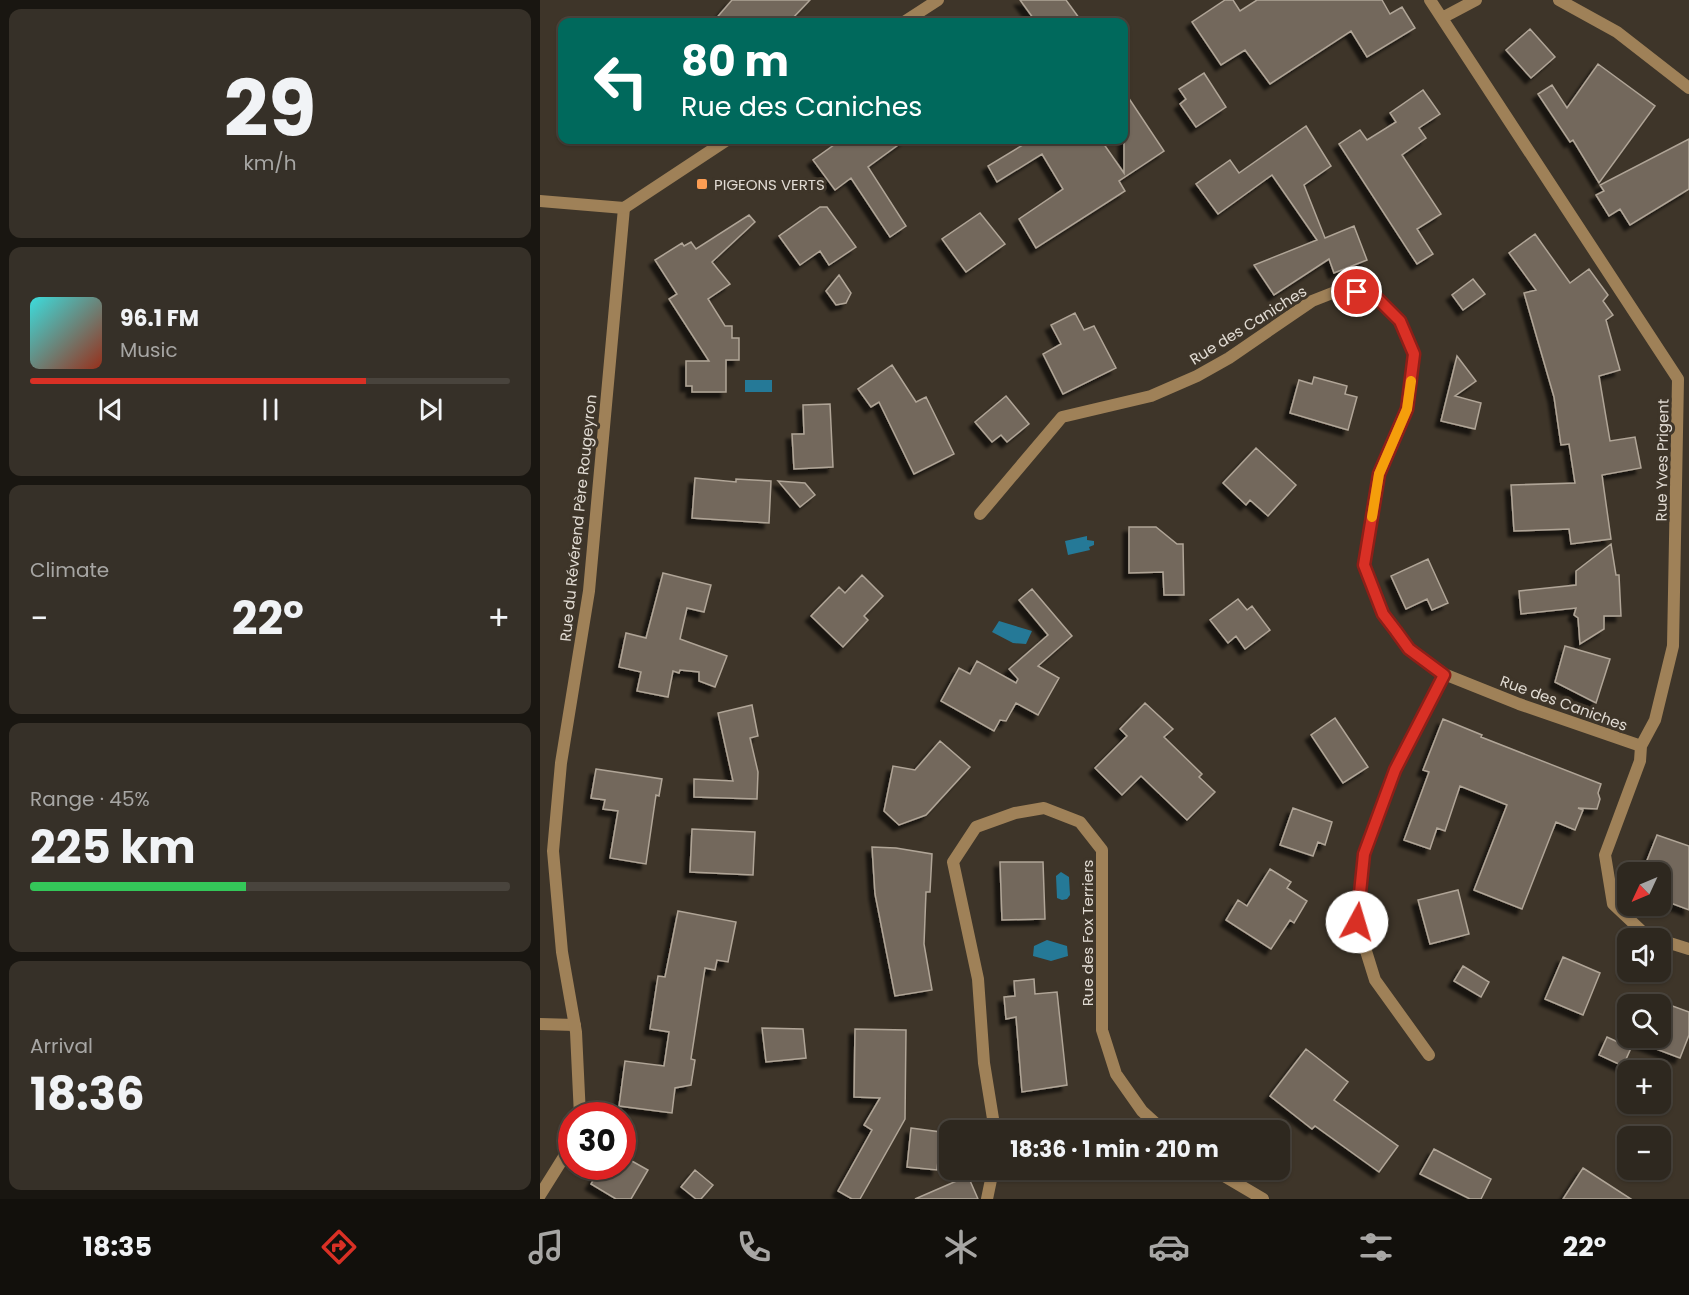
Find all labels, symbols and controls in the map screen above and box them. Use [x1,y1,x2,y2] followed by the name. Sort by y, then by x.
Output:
[681,32,789,91] text: 80 m
[582,42,660,120] icon: left
[224,54,316,163] text: 29
[681,88,922,125] text: Rue des Caniches
[243,149,297,177] text: km/h
[714,174,825,195] place label: PIGEONS VERTS
[695,177,709,191] marker: PIGEONS VERTS
[1331,266,1382,317] pin
[1340,275,1373,308] icon: arrive
[1186,280,1311,369] street label: Rue des Caniches
[120,303,199,334] text: 96.1 FM
[120,336,178,364] text: Music
[94,393,127,426] icon: previous
[254,393,287,426] icon: pause
[414,393,447,426] icon: next
[555,393,601,643] street label: Rue du Révérend Père Rougeyron
[1650,398,1674,522] street label: Rue Yves Prigent
[30,556,109,584] text: Climate
[232,587,304,650] text: 22°
[30,595,48,642] text: −
[487,595,510,642] text: +
[1497,670,1631,736] street label: Rue des Caniches
[30,785,150,813] text: Range · 45%
[30,816,196,879] text: 225 km
[1077,859,1098,1006] street label: Rue des Fox Terriers
[1617,862,1671,916] north arrow
[1617,862,1671,1180] map controls
[1325,890,1389,954] position arrow
[1617,928,1671,982] button: sound
[1617,994,1671,1048] button: search
[30,1032,93,1060] text: Arrival
[1617,1060,1671,1114] button: +
[30,1063,145,1126] text: 18:36
[558,1102,636,1180] speed limit sign: 30
[1617,1126,1671,1180] button: −
[1010,1134,1219,1165] text: 18:36 · 1 min · 210 m
[318,1226,360,1268] icon: directions
[525,1226,567,1268] icon: music
[733,1226,775,1268] icon: phone
[940,1226,982,1268] icon: climate
[1148,1226,1190,1268] icon: car
[1355,1226,1397,1268] icon: filters
[83,1228,152,1265] text: 18:35
[1563,1228,1606,1265] text: 22°

